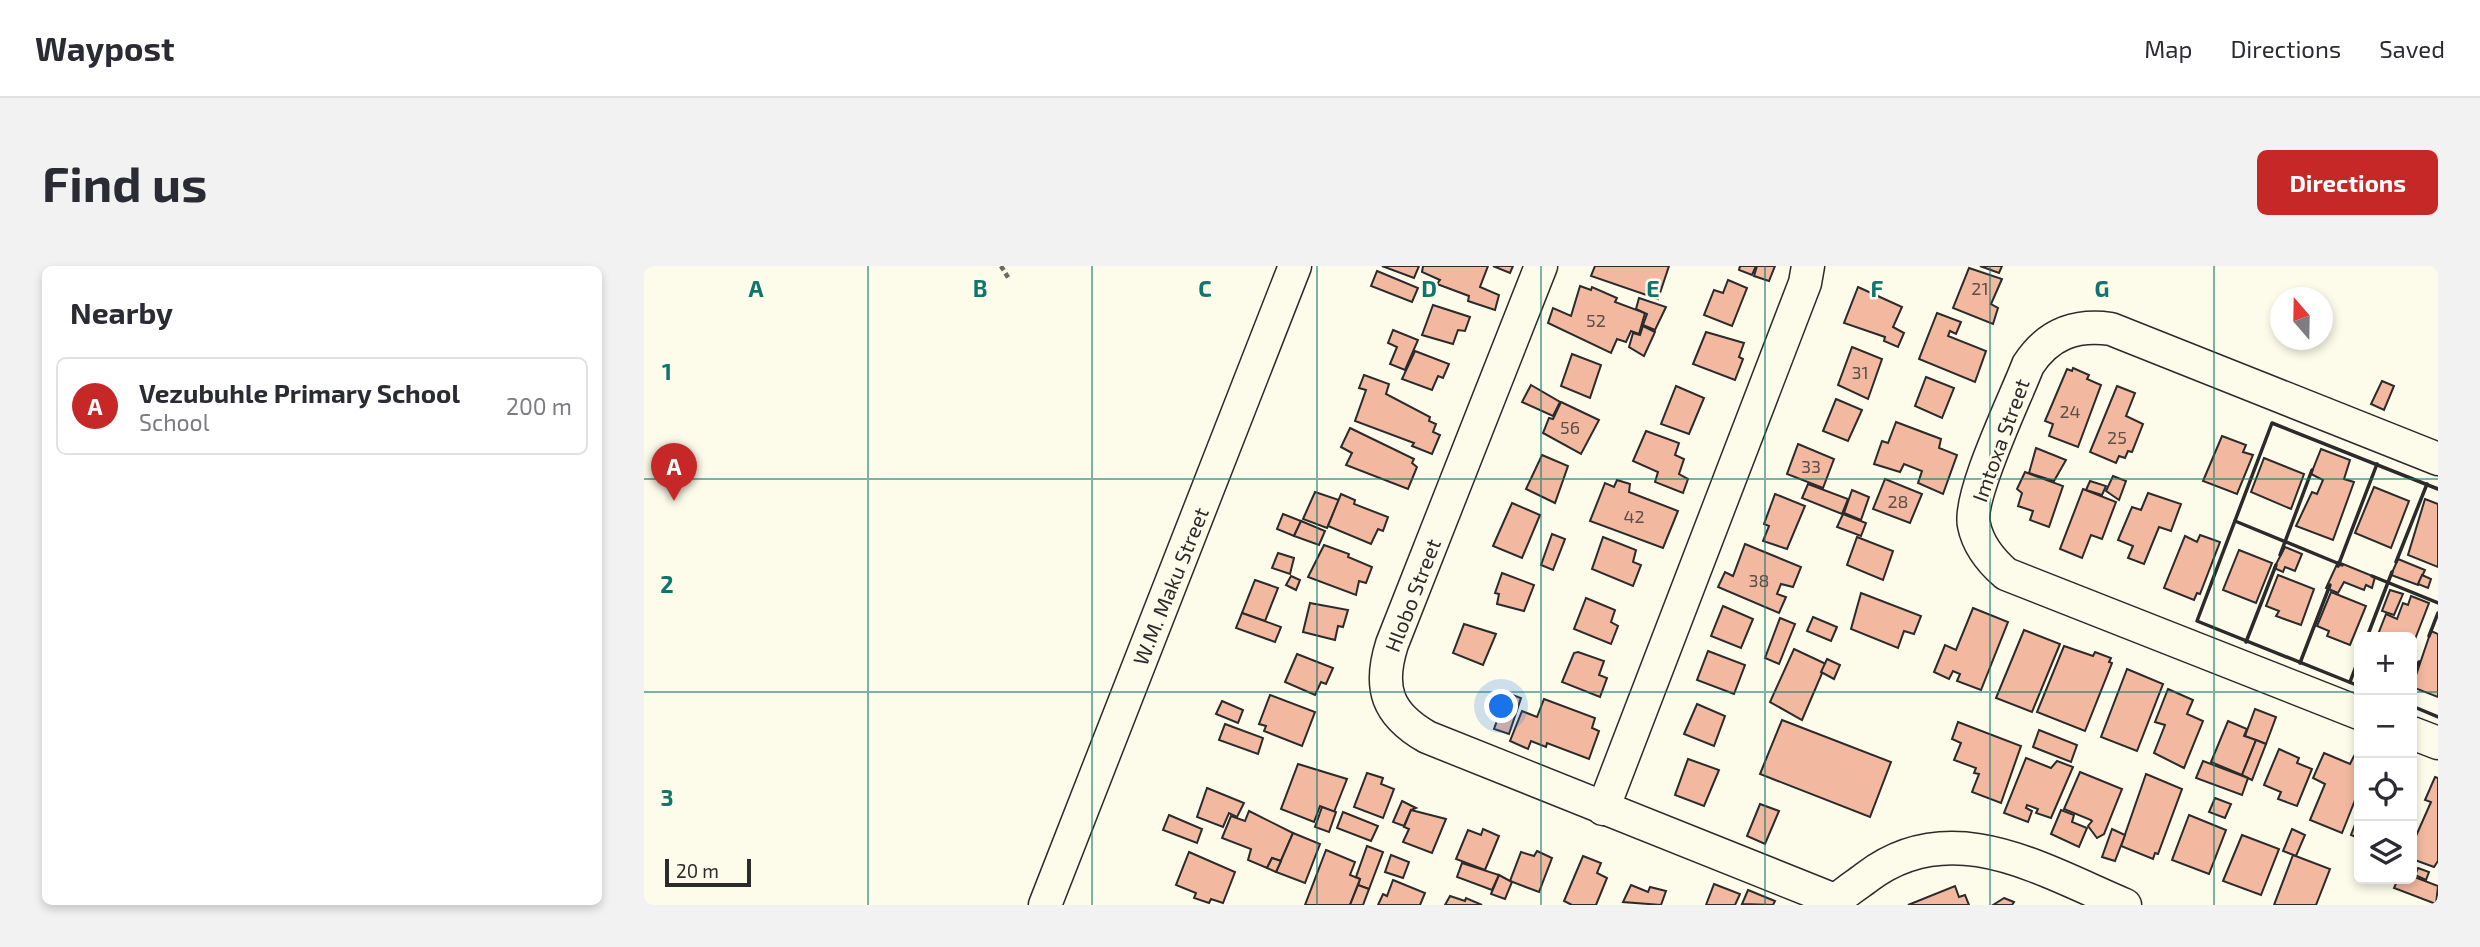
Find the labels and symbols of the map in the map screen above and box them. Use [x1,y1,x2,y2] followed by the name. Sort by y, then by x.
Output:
[748,274,764,302] text: A
[973,274,987,302] text: B
[1198,274,1212,302] text: C
[1421,274,1437,302] text: D
[1646,274,1660,302] text: E
[1871,274,1884,302] text: F
[2095,274,2109,302] text: G
[1971,277,1989,299] house number: 21
[2270,287,2333,350] north arrow
[1586,309,1606,331] house number: 52
[662,357,672,385] text: 1
[1851,361,1869,383] house number: 31
[1966,375,2034,505] street label: Imtoxa Street
[2059,400,2081,422] house number: 24
[1560,416,1580,438] house number: 56
[2107,426,2127,448] house number: 25
[651,443,697,501] pin: A
[1801,455,1821,477] house number: 33
[1887,490,1909,512] house number: 28
[1127,504,1213,668] street label: W.M. Maku Street
[1623,505,1645,527] house number: 42
[1379,535,1445,655] street label: Hlobo Street
[1749,569,1769,591] house number: 38
[660,570,674,598] text: 2
[1484,689,1518,723] your location
[660,783,674,811] text: 3
[665,856,751,888] scale bar

